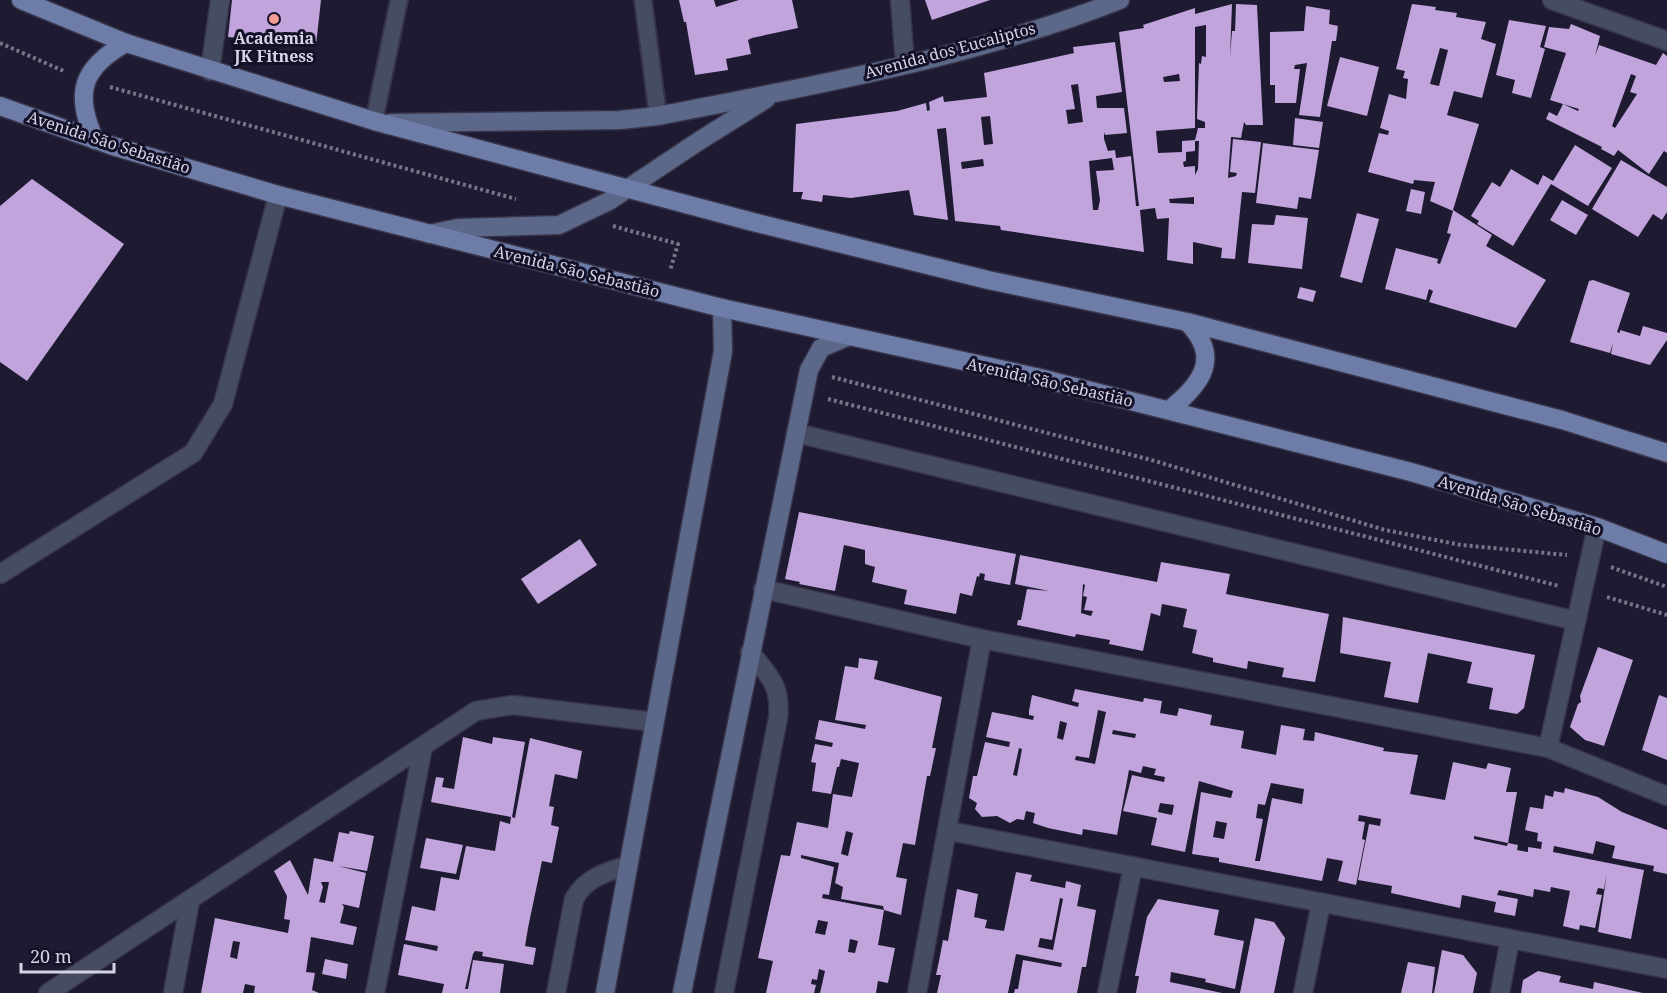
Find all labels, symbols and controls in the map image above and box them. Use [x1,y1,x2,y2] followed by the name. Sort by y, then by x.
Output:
[267,12,281,26] marker: Academia JK Fitness
[862,17,1038,83] street label: Avenida dos Eucaliptos
[233,27,315,67] place label: Academia JK Fitness
[25,105,193,179] street label: Avenida São Sebastião
[492,240,662,302] street label: Avenida São Sebastião
[965,352,1135,412] street label: Avenida São Sebastião
[1436,470,1604,540] street label: Avenida São Sebastião
[21,936,114,974] scale bar
[30,944,72,968] text: 20 m

